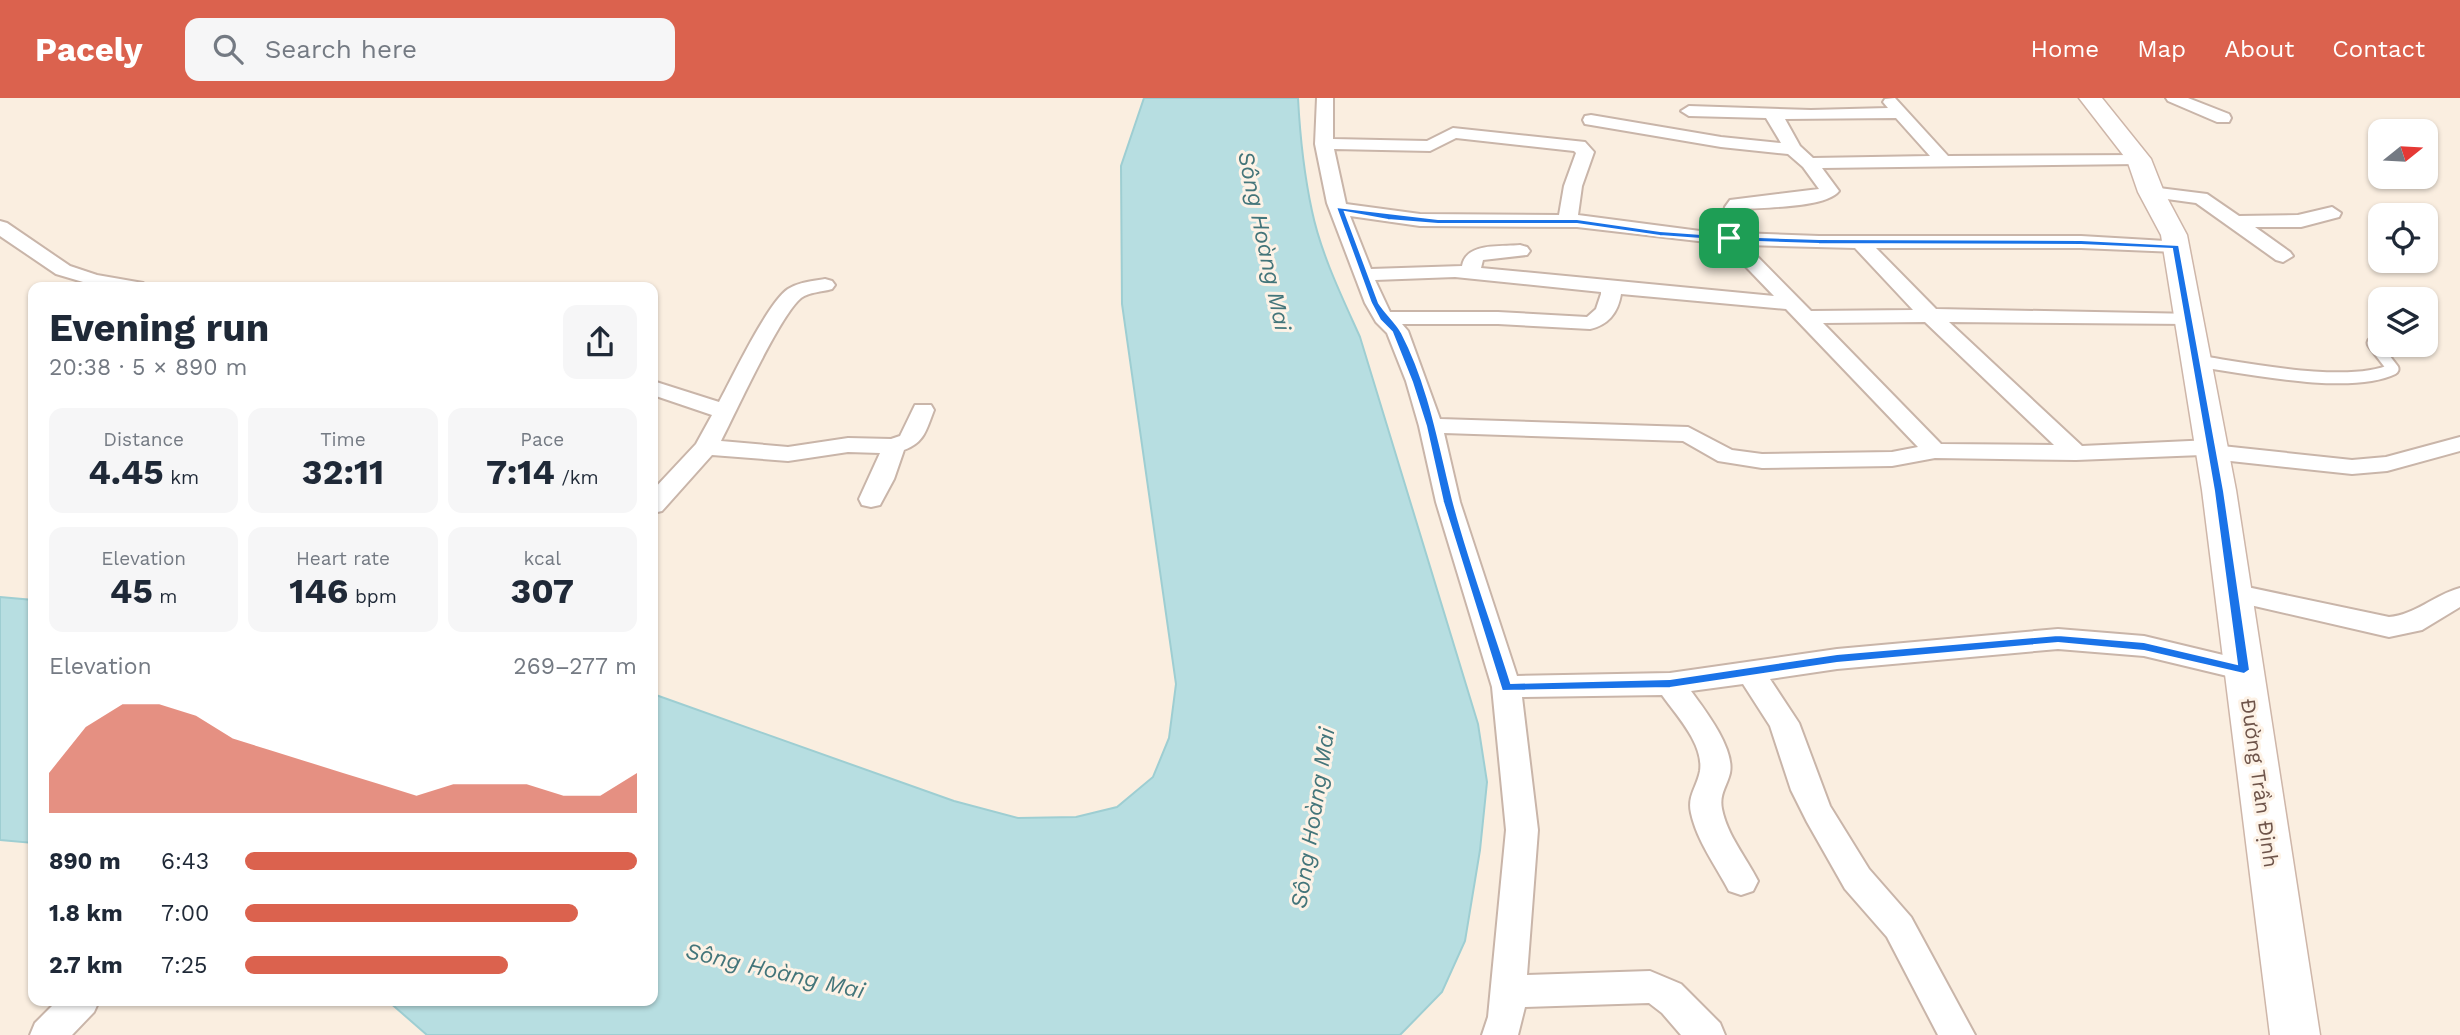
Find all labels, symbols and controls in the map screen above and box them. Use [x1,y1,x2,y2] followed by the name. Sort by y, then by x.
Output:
[185,18,675,81] search box
[35,30,143,69] text: Pacely
[209,30,247,68] icon: search
[265,34,417,64] text: Search here
[2031,35,2099,63] text: Home
[2137,35,2186,63] text: Map
[2224,35,2294,63] text: About
[2332,35,2425,63] text: Contact
[2368,119,2438,189] north arrow
[2368,119,2438,357] map controls
[1232,149,1296,334] water label: Sông Hoàng Mai
[2368,203,2438,273] button: locate
[1699,208,1759,268] pin
[1710,219,1748,257] icon: arrive
[2368,287,2438,357] button: layers
[563,305,637,379] button: share
[49,306,269,350] text: Evening run
[49,354,247,381] text: 20:38 · 5 × 890 m
[103,428,184,451] text: Distance
[320,428,366,451] text: Time
[520,428,564,451] text: Pace
[88,451,164,493] text: 4.45
[302,451,384,493] text: 32:11
[486,451,555,493] text: 7:14
[164,466,199,489] text: km
[555,466,599,489] text: /km
[101,547,186,570] text: Elevation
[296,547,390,570] text: Heart rate
[524,547,561,570] text: kcal
[110,570,153,612] text: 45
[289,570,348,612] text: 146
[510,570,574,612] text: 307
[153,585,177,608] text: m
[348,585,397,608] text: bpm
[49,653,152,680] text: Elevation
[513,653,637,680] text: 269–277 m
[2236,697,2284,869] street label: Đường Trần Định
[1285,724,1341,910] water label: Sông Hoàng Mai
[49,848,121,875] text: 890 m
[161,848,209,875] text: 6:43
[49,900,123,927] text: 1.8 km
[161,900,209,927] text: 7:00
[683,937,868,1005] water label: Sông Hoàng Mai
[49,952,123,979] text: 2.7 km
[161,952,208,979] text: 7:25

